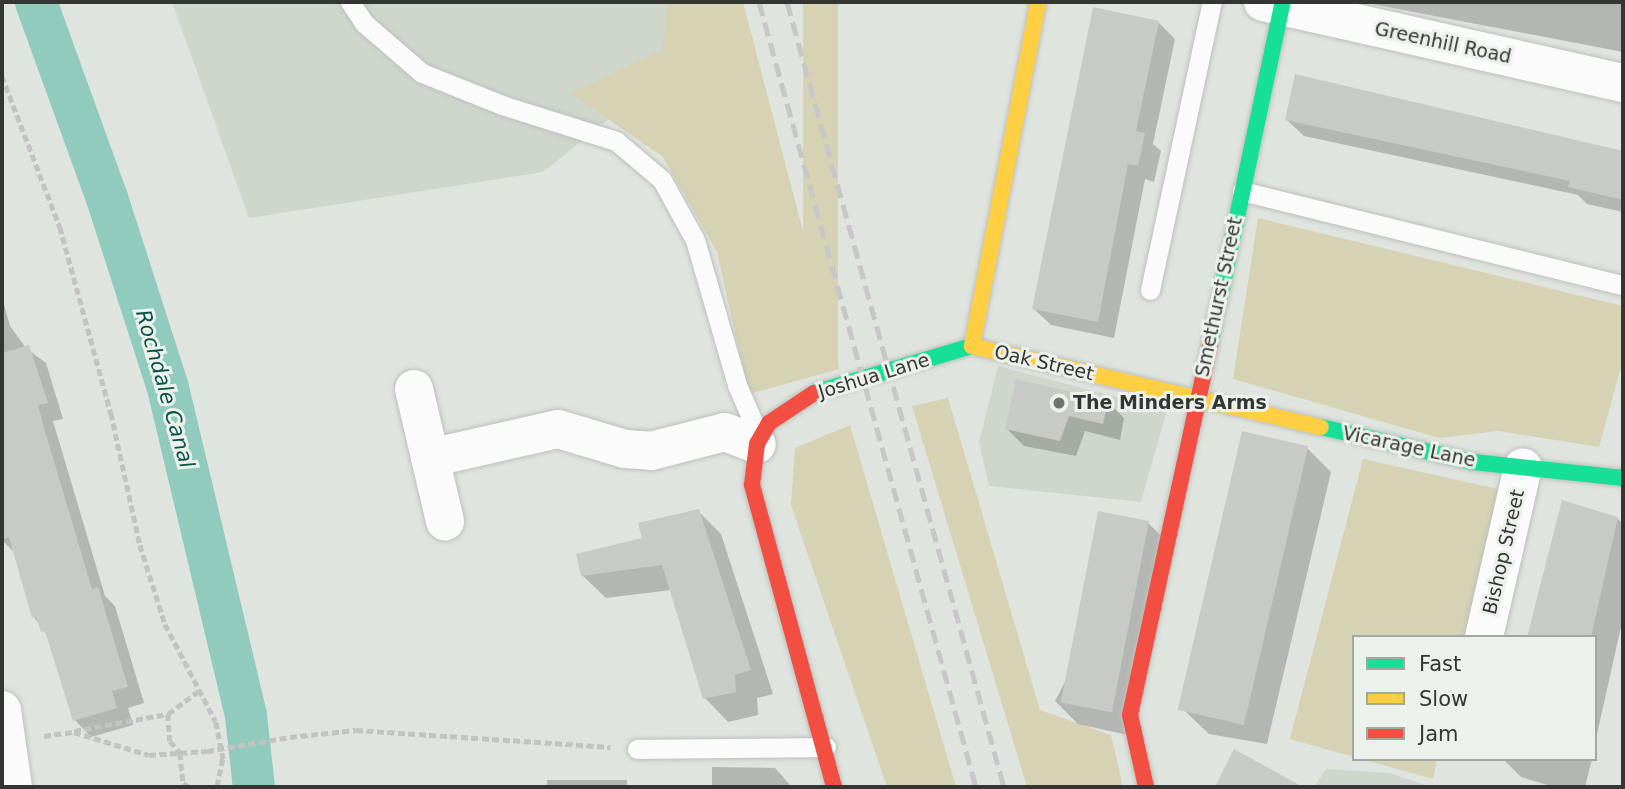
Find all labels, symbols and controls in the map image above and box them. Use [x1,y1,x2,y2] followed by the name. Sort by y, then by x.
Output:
[1373,17,1513,69] street label: Greenhill Road
[1191,215,1247,379] street label: Smethurst Street
[130,307,200,471] water label: Rochdale Canal
[992,340,1096,386] street label: Oak Street
[816,348,932,404] street label: Joshua Lane
[1073,392,1267,414] place label: The Minders Arms
[1051,395,1067,411] marker: The Minders Arms
[1341,422,1477,472] street label: Vicarage Lane
[1479,487,1529,617] street label: Bishop Street
[1352,635,1597,761] legend
[1419,652,1461,676] text: Fast
[1419,687,1468,711] text: Slow
[1419,722,1459,746] text: Jam

